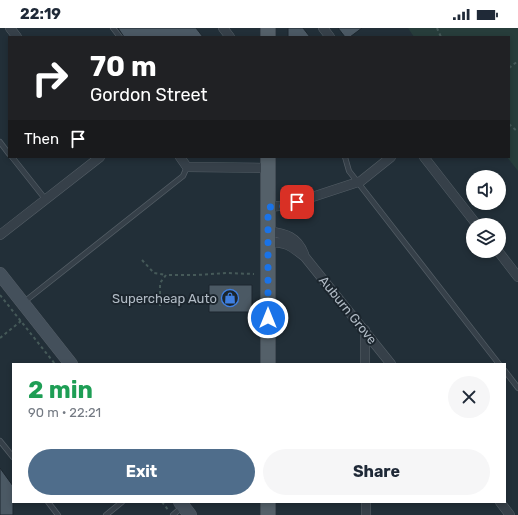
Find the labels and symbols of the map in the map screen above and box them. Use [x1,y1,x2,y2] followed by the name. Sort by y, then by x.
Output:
[280,185,314,219] pin
[316,273,380,347] street label: Auburn Grove
[220,288,240,308] shop icon: Supercheap Auto
[112,291,217,306] place label: Supercheap Auto
[247,297,289,339] position arrow

